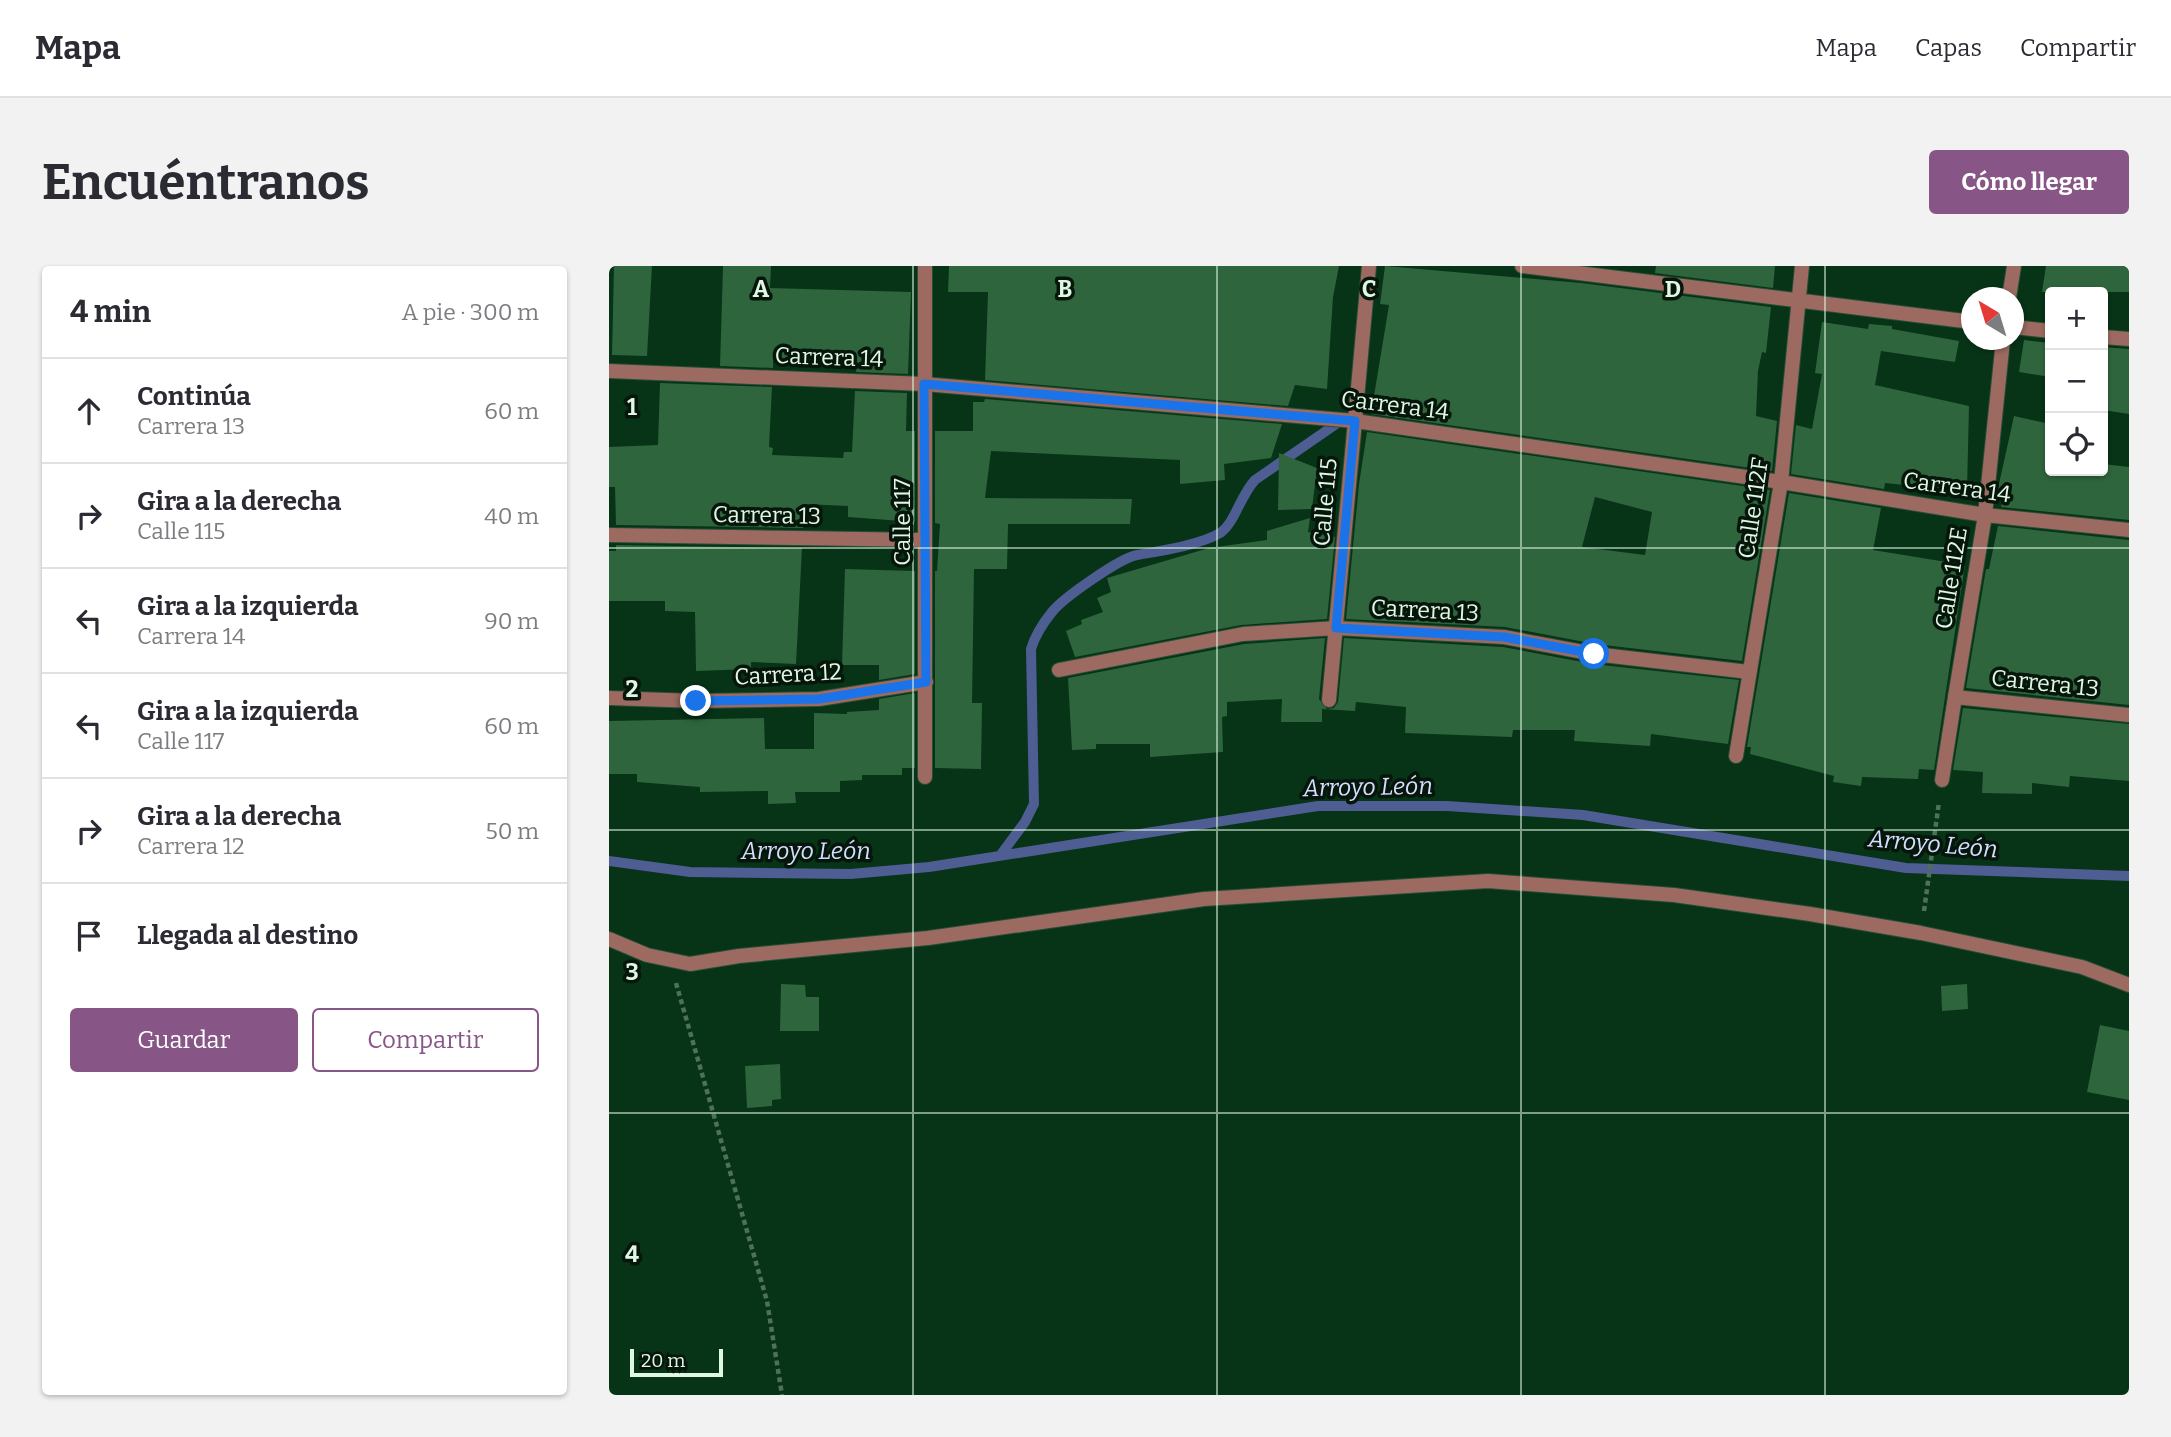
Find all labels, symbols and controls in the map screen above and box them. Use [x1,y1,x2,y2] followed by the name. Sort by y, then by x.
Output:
[35,28,120,68] text: Mapa
[1815,34,1877,62] text: Mapa
[1915,34,1982,62] text: Capas
[2020,34,2136,62] text: Compartir
[1929,150,2129,214] button: Cómo llegar
[42,153,369,212] text: Encuéntranos
[753,275,770,303] text: A
[1058,275,1072,303] text: B
[1362,275,1376,303] text: C
[1665,275,1681,303] text: D
[1961,287,2024,350] north arrow
[2045,287,2108,476] map controls
[2045,287,2108,350] button: +
[70,294,151,330] text: 4 min
[402,298,539,326] text: A pie · 300 m
[774,341,884,373] street label: Carrera 14
[2045,350,2108,413] button: −
[137,381,251,412] text: Continúa
[1339,384,1451,426] street label: Carrera 14
[70,392,108,430] icon: ahead
[627,393,637,421] text: 1
[484,397,539,425] text: 60 m
[137,412,245,440] text: Carrera 13
[2045,413,2108,476] button: locate
[1732,456,1774,560] street label: Calle 112F
[1307,457,1343,547] street label: Calle 115
[1901,466,2013,508] street label: Carrera 14
[888,478,916,566] street label: Calle 117
[137,486,341,517] text: Gira a la derecha
[70,497,108,535] icon: right
[713,500,821,530] street label: Carrera 13
[484,502,539,530] text: 40 m
[137,517,225,545] text: Calle 115
[1929,525,1973,631] street label: Calle 112E
[137,591,359,622] text: Gira a la izquierda
[1370,593,1480,627] street label: Carrera 13
[70,602,108,640] icon: left
[484,607,539,635] text: 90 m
[137,622,245,650] text: Carrera 14
[1578,638,1609,669] route start
[734,657,842,691] street label: Carrera 12
[1990,663,2100,703] street label: Carrera 13
[626,675,639,703] text: 2
[680,685,711,716] route end
[137,696,359,727] text: Gira a la izquierda
[70,707,108,745] icon: left
[484,712,539,740] text: 60 m
[137,727,224,755] text: Calle 117
[1302,772,1433,802] water label: Arroyo León
[137,801,341,832] text: Gira a la derecha
[70,812,108,850] icon: right
[485,817,539,845] text: 50 m
[1866,824,1999,864] water label: Arroyo León
[137,832,244,860] text: Carrera 12
[740,837,871,865] water label: Arroyo León
[70,917,108,955] icon: arrive
[137,920,358,951] text: Llegada al destino
[625,958,639,986] text: 3
[70,1008,298,1072] button: Guardar
[312,1008,539,1072] button: Compartir
[625,1240,639,1268] text: 4
[630,1346,723,1378] scale bar
[641,1349,685,1372] text: 20 m

